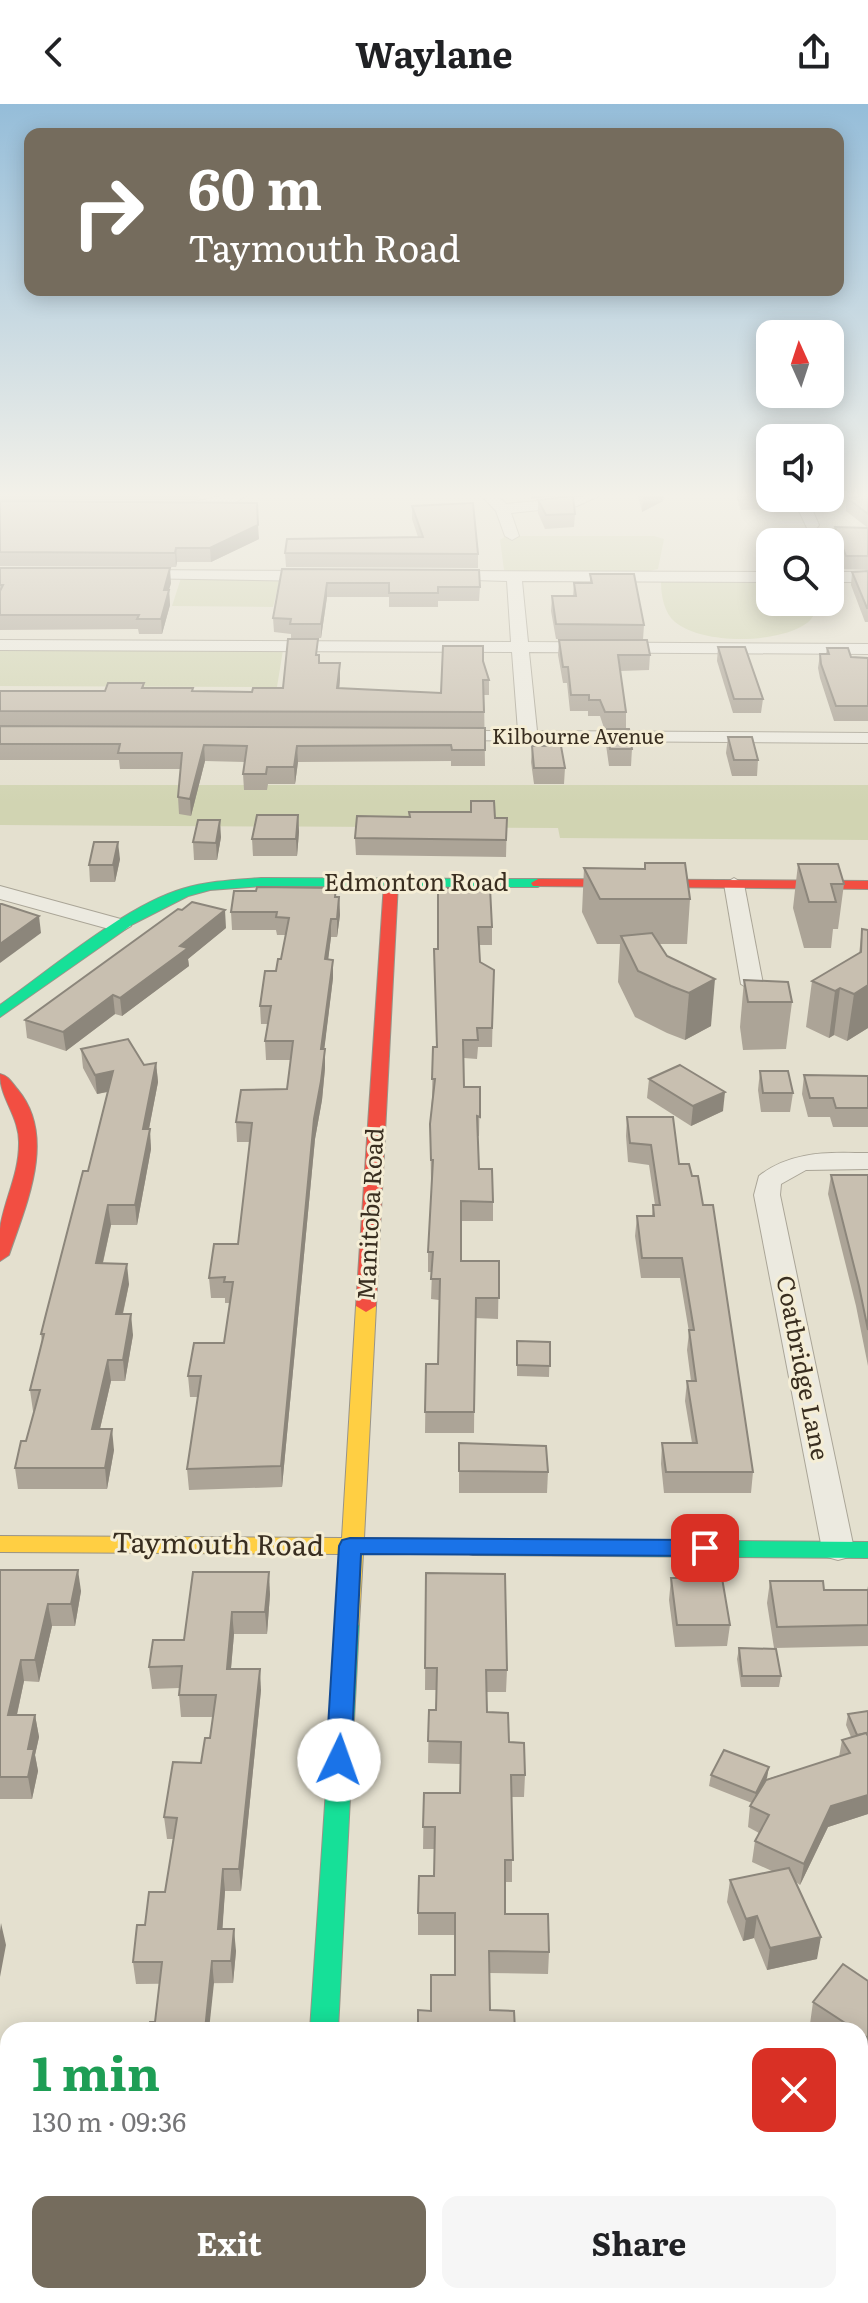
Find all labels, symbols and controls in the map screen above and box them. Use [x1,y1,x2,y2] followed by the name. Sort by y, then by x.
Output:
[355,26,513,79] text: Waylane
[32,30,76,74] icon: back
[792,30,836,74] icon: share
[188,144,322,227] text: 60 m
[56,160,160,264] icon: right
[188,220,461,273] text: Taymouth Road
[756,320,844,408] north arrow
[756,320,844,616] map controls
[756,424,844,512] button: sound
[756,528,844,616] button: search
[492,720,664,750] street label: Kilbourne Avenue
[324,863,508,898] street label: Edmonton Road
[347,1126,391,1301] street label: Manitoba Road
[769,1272,840,1463] street label: Coatbridge Lane
[671,1514,739,1582] pin
[112,1519,324,1565] street label: Taymouth Road
[683,1526,727,1570] icon: arrive
[297,1718,381,1802] position arrow
[32,2035,160,2106] text: 1 min
[752,2048,836,2132] button: close
[32,2101,186,2140] text: 130 m · 09:36
[32,2196,426,2288] button: Exit
[442,2196,836,2288] button: Share

